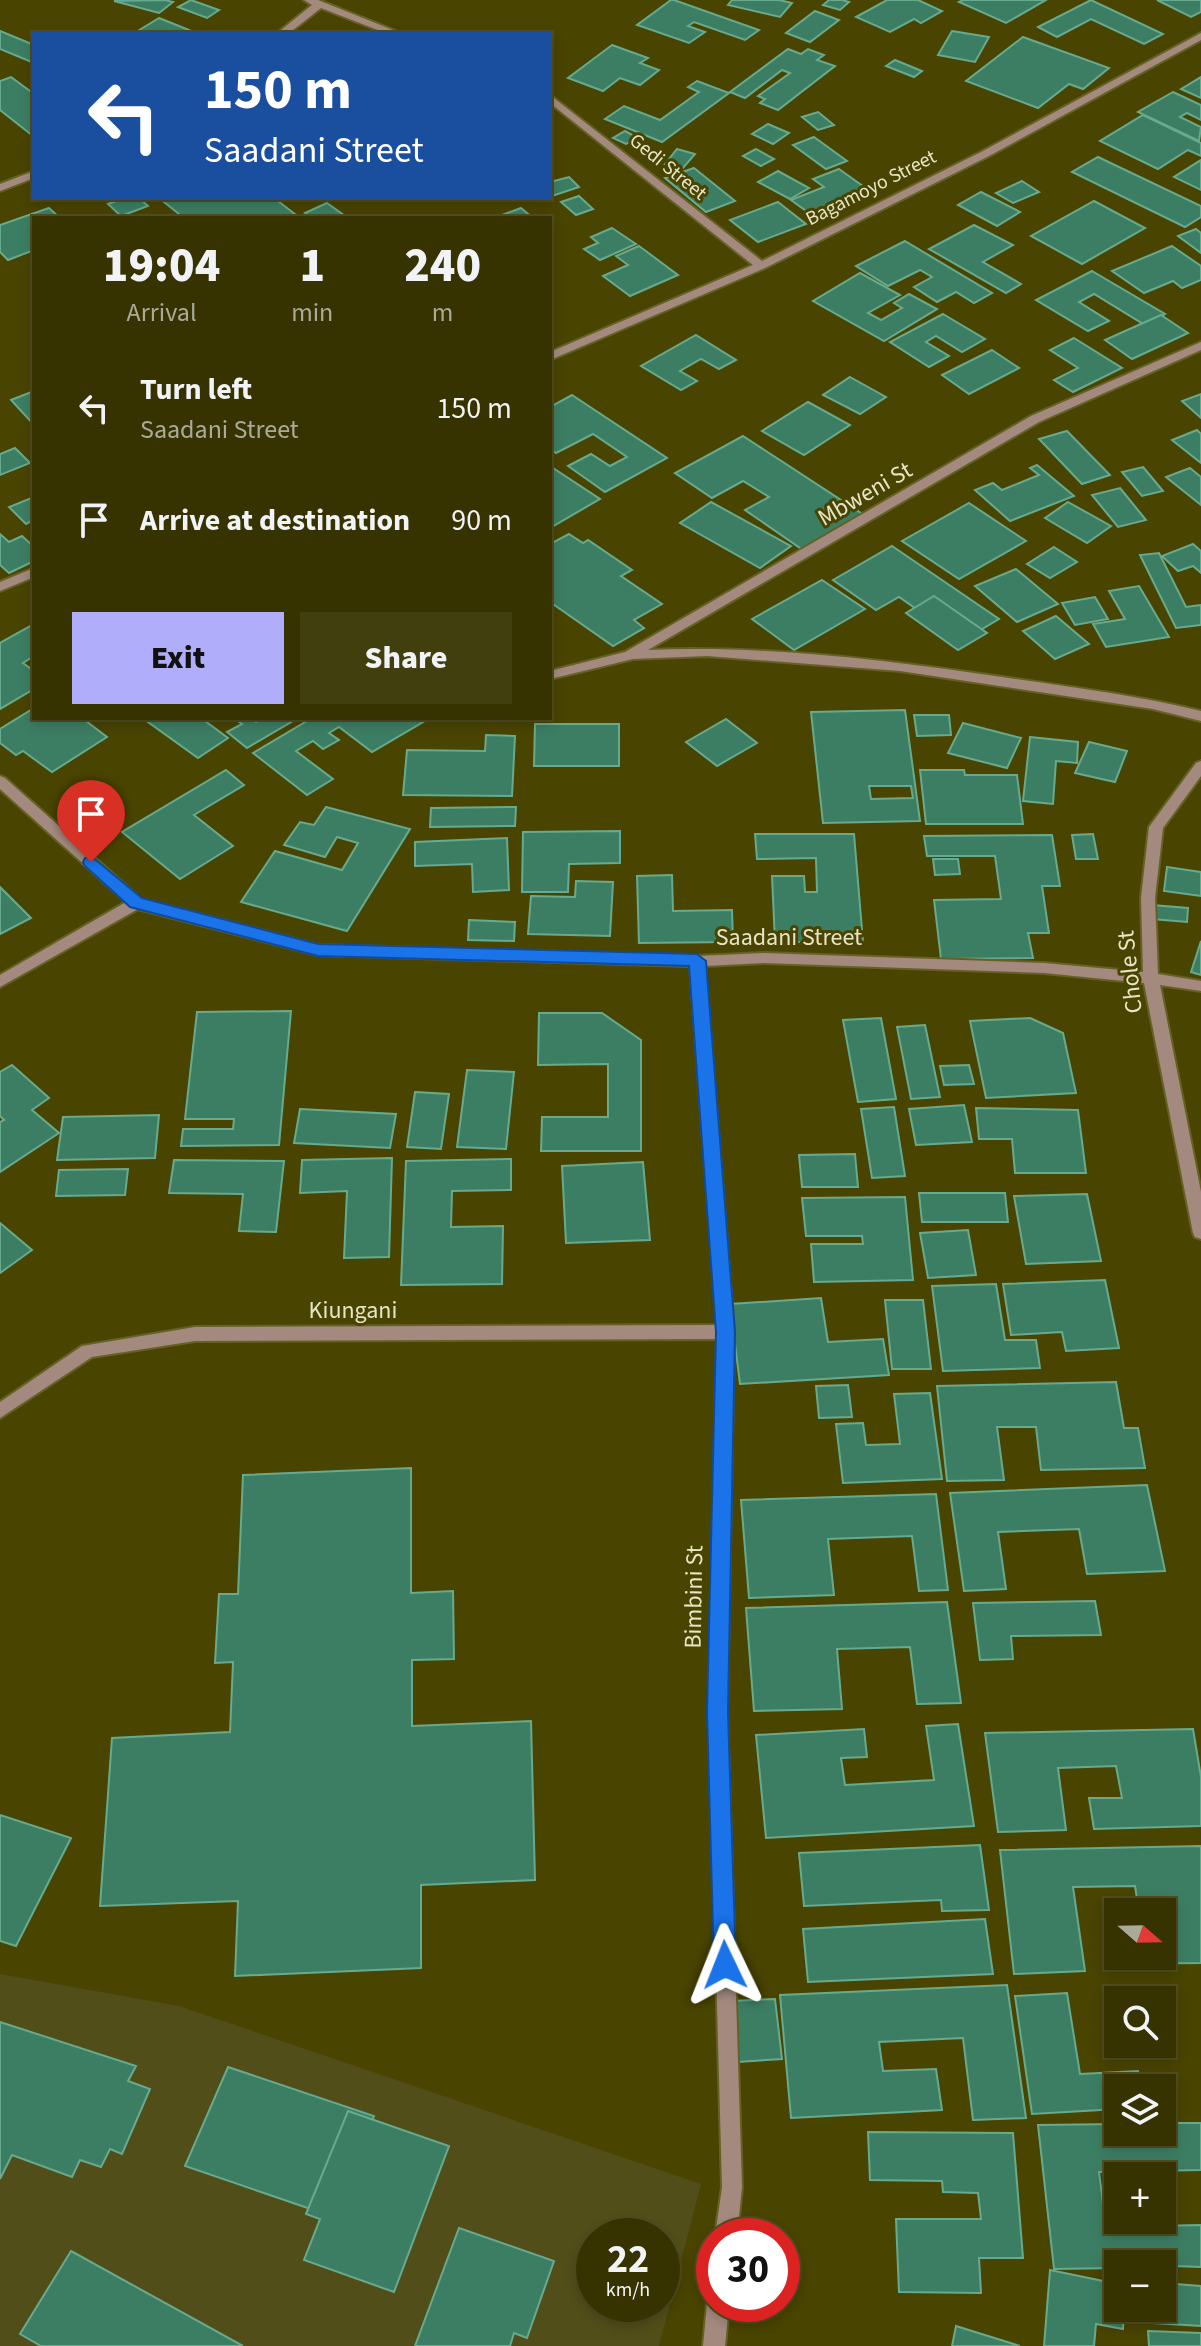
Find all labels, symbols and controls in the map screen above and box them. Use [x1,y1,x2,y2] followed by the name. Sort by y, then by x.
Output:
[204,51,352,130] text: 150 m
[72,64,176,168] icon: left
[204,125,424,176] text: Saadani Street
[623,127,713,207] street label: Gedi Street
[801,143,941,233] street label: Bagamoyo Street
[103,232,220,300] text: 19:04
[299,232,325,300] text: 1
[404,232,481,300] text: 240
[127,294,197,331] text: Arrival
[291,294,333,331] text: min
[432,294,453,331] text: m
[140,368,252,411] text: Turn left
[72,386,116,430] icon: left
[436,387,512,430] text: 150 m
[140,411,299,448] text: Saadani Street
[811,453,919,535] street label: Mbweni St
[72,498,116,542] icon: arrive
[140,499,410,542] text: Arrive at destination
[451,499,512,542] text: 90 m
[72,612,284,704] button: Exit
[300,612,512,704] button: Share
[57,780,125,862] pin
[69,792,113,836] icon: arrive
[716,920,862,955] street label: Saadani Street
[1108,929,1152,1015] street label: Chole St
[309,1293,397,1328] street label: Kiungani
[676,1545,712,1649] street label: Bimbini St
[1104,1898,1176,1970] north arrow
[1104,1898,1176,2322] map controls
[683,1923,767,2007] position arrow
[1104,1986,1176,2058] button: search
[1104,2074,1176,2146] button: layers
[1104,2162,1176,2234] button: +
[696,2218,800,2322] speed limit sign: 30
[607,2231,649,2288] text: 22
[1104,2250,1176,2322] button: −
[606,2276,650,2304] text: km/h

